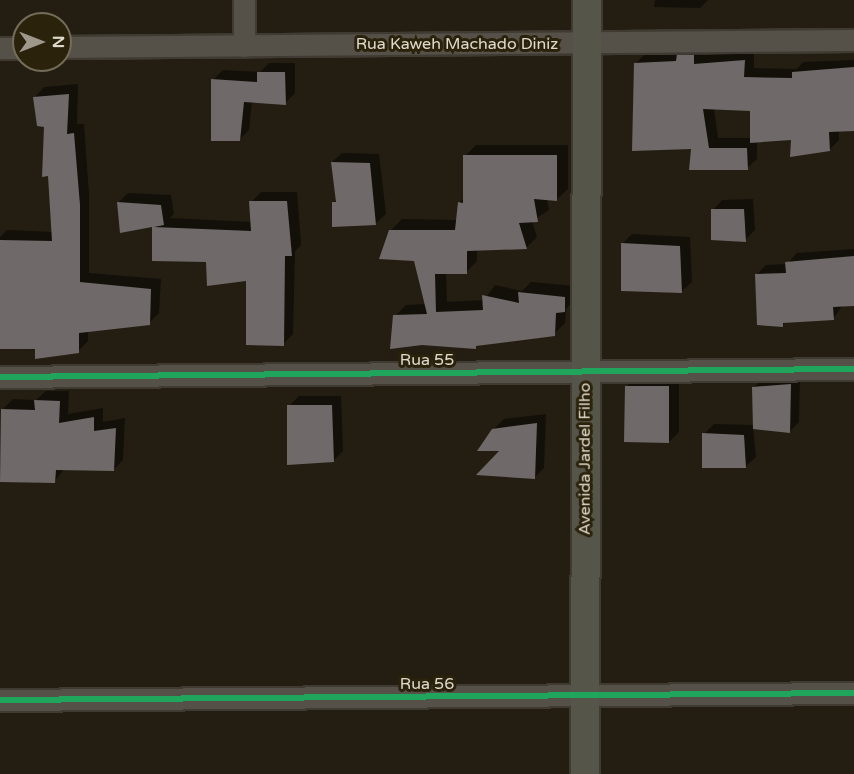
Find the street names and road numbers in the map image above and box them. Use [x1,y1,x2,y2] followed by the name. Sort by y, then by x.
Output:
[356,34,558,54] street label: Rua Kaweh Machado Diniz
[400,350,454,370] street label: Rua 55
[575,383,595,535] street label: Avenida Jardel Filho
[400,674,454,694] street label: Rua 56

